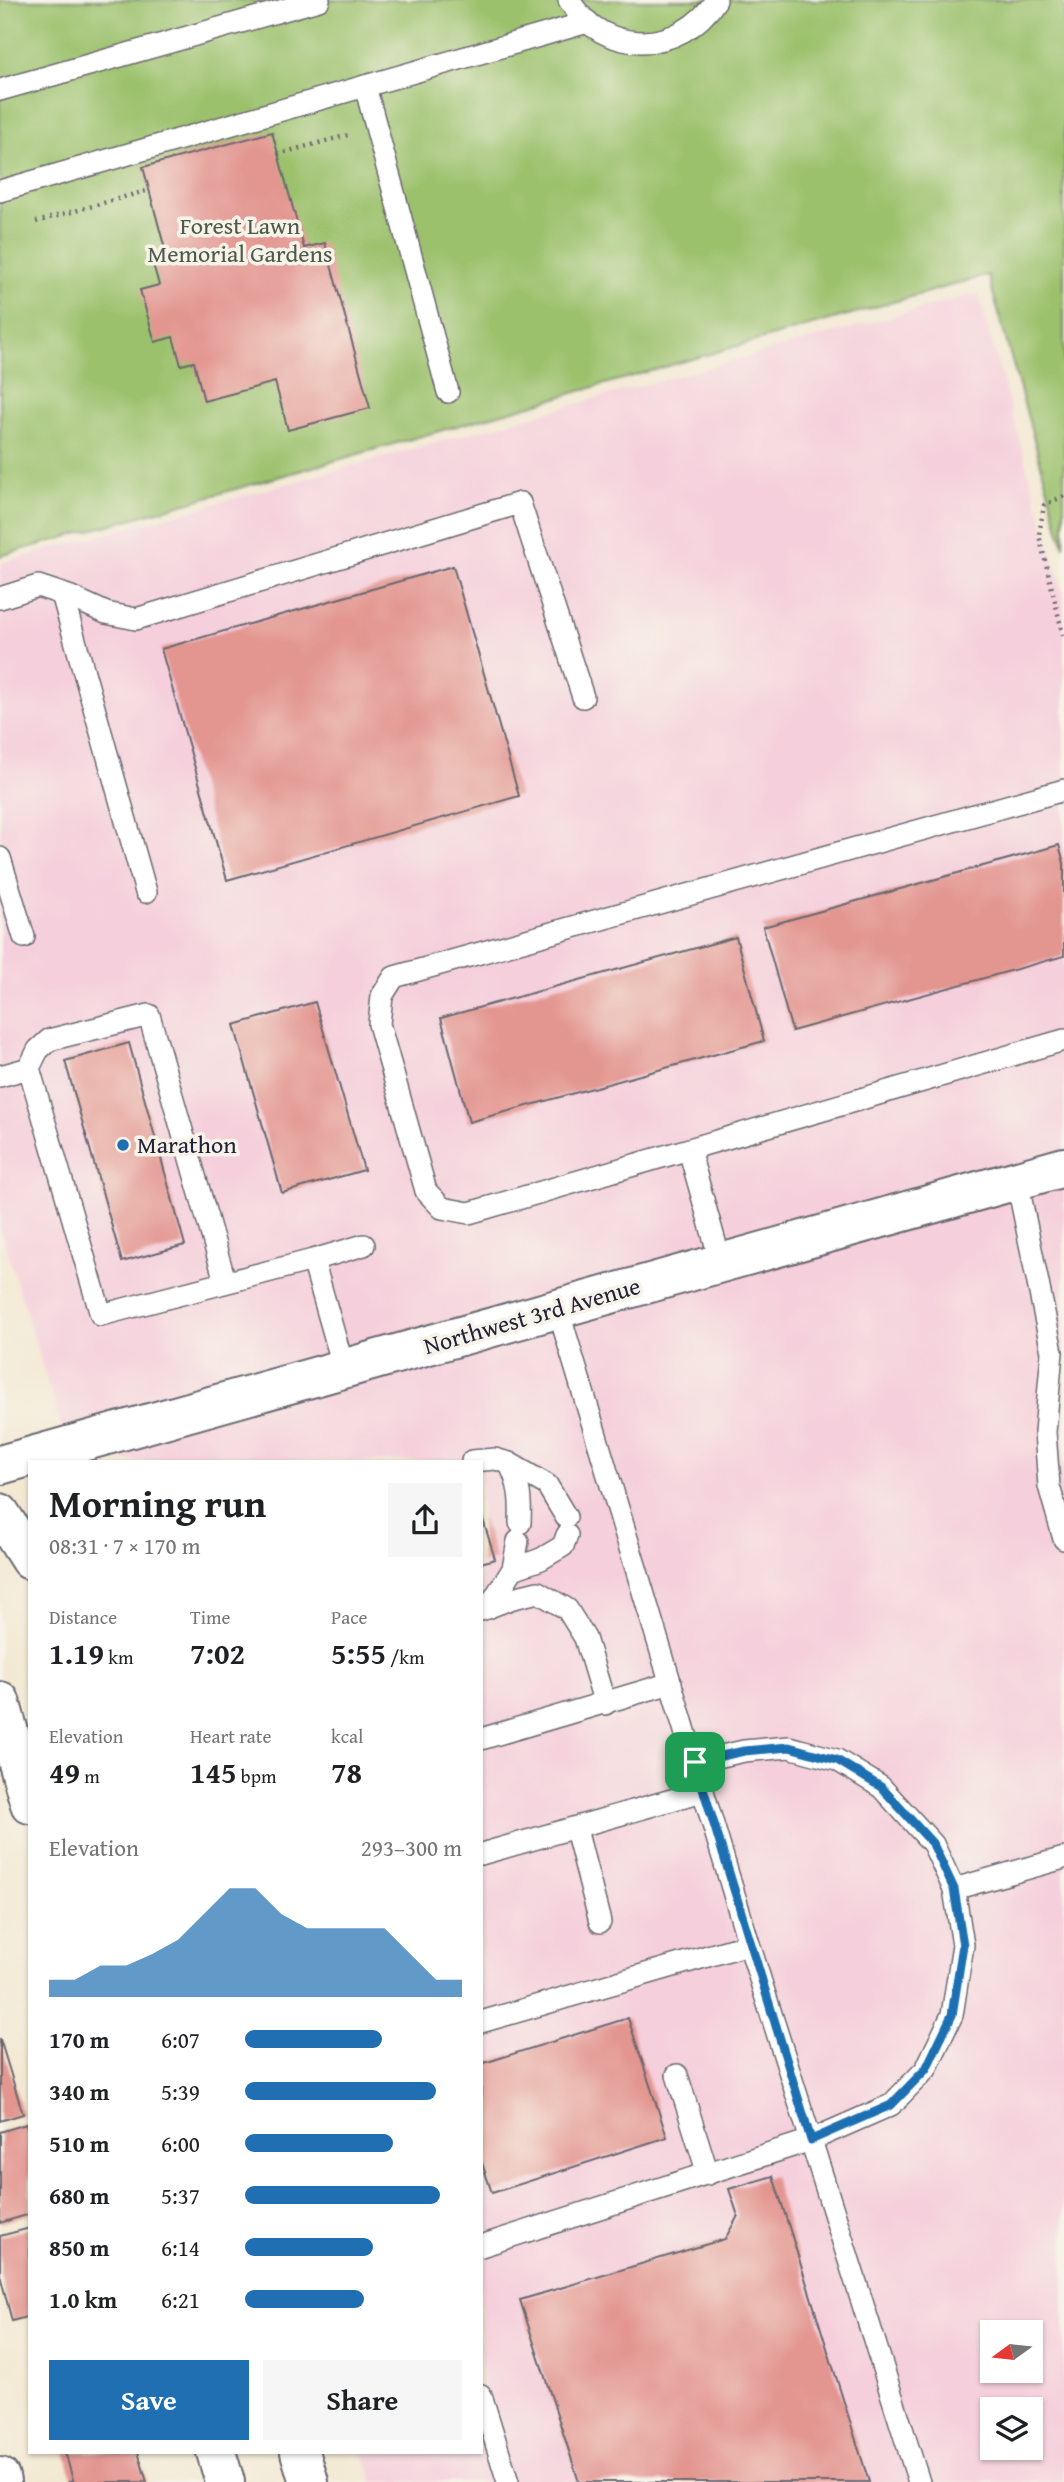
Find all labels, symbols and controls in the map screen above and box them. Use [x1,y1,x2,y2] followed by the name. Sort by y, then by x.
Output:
[147,208,333,271] park label: Forest Lawn Memorial Gardens
[137,1127,237,1162] place label: Marathon
[115,1137,131,1153] marker: Marathon
[419,1268,644,1363] street label: Northwest 3rd Avenue
[49,1475,266,1531] text: Morning run
[388,1483,462,1557] button: share
[49,1529,201,1562] text: 08:31 · 7 × 170 m
[49,1603,117,1631] text: Distance
[190,1603,230,1631] text: Time
[331,1603,368,1631] text: Pace
[49,1631,104,1675] text: 1.19
[190,1631,245,1675] text: 7:02
[331,1631,386,1675] text: 5:55
[104,1643,133,1671] text: km
[386,1643,424,1671] text: /km
[49,1722,123,1750] text: Elevation
[190,1722,271,1750] text: Heart rate
[331,1722,363,1750] text: kcal
[665,1732,725,1792] pin
[676,1743,714,1781] icon: arrive
[49,1750,80,1794] text: 49
[190,1750,237,1794] text: 145
[331,1750,362,1794] text: 78
[80,1762,100,1790] text: m
[237,1762,276,1790] text: bpm
[49,1831,139,1864] text: Elevation
[361,1831,462,1864] text: 293–300 m
[49,2023,110,2056] text: 170 m
[161,2023,200,2056] text: 6:07
[49,2075,110,2108] text: 340 m
[161,2075,200,2108] text: 5:39
[49,2127,110,2160] text: 510 m
[161,2127,200,2160] text: 6:00
[49,2179,110,2212] text: 680 m
[161,2179,200,2212] text: 5:37
[49,2231,110,2264] text: 850 m
[161,2231,200,2264] text: 6:14
[49,2283,117,2316] text: 1.0 km
[161,2283,200,2316] text: 6:21
[980,2320,1043,2384] north arrow
[980,2320,1043,2460] map controls
[49,2360,249,2440] button: Save
[263,2360,462,2440] button: Share
[980,2397,1043,2460] button: layers

